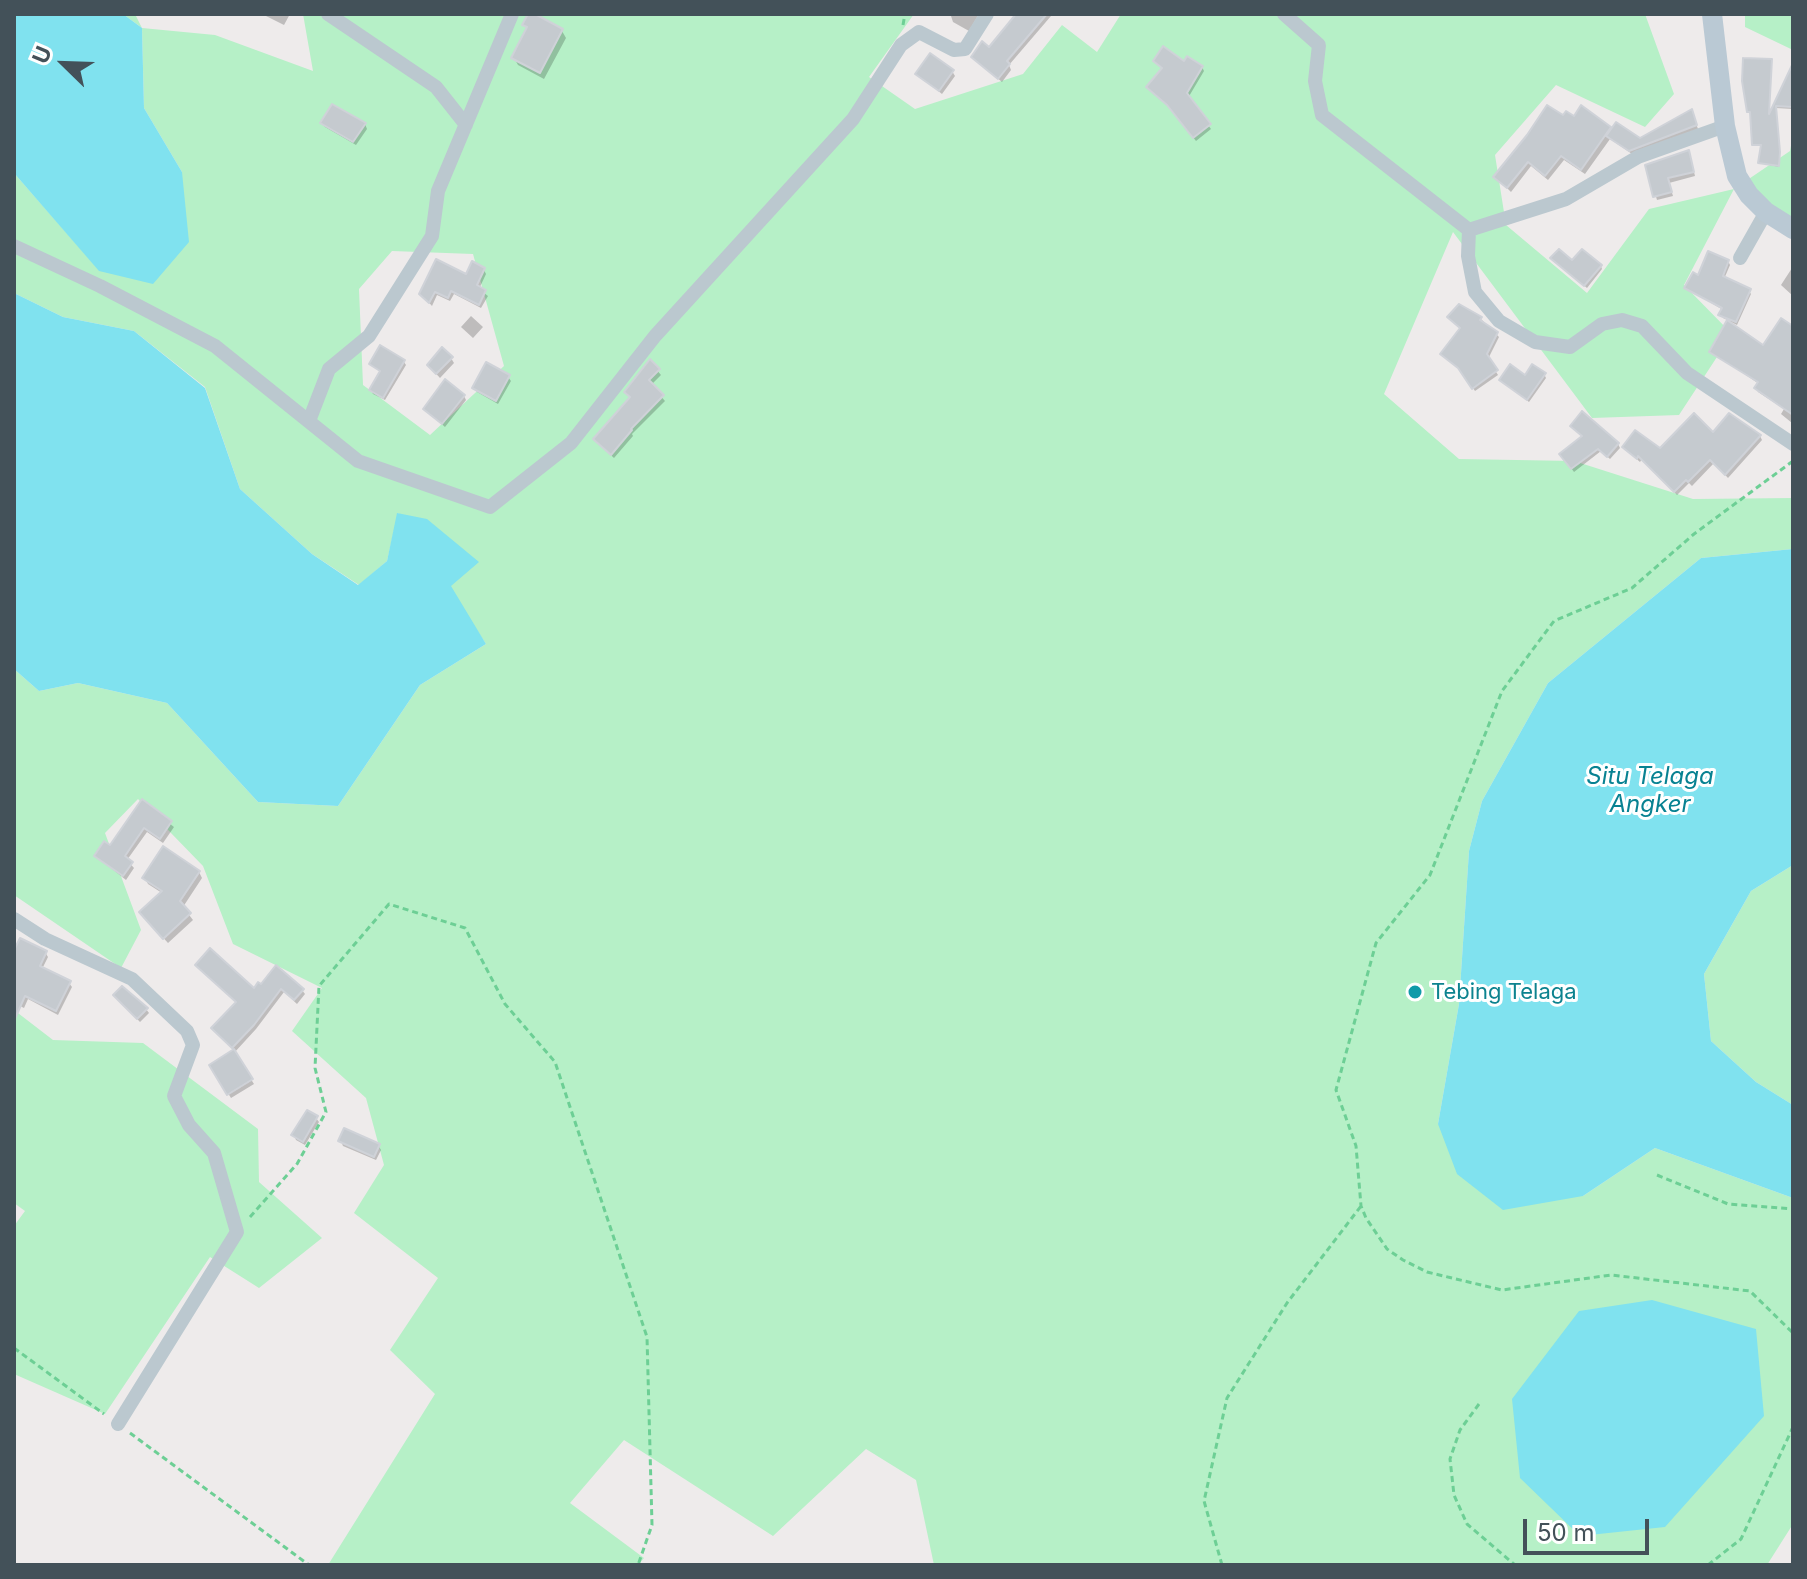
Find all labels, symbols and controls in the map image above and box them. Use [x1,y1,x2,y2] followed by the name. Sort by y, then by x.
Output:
[24,24,104,104] north arrow
[27,42,57,67] text: U
[1586,763,1714,819] water label: Situ Telaga Angker
[1431,979,1577,1005] place label: Tebing Telaga
[1406,983,1424,1001] marker: Tebing Telaga
[1527,1503,1653,1553] scale bar
[1537,1518,1595,1547] text: 50 m

